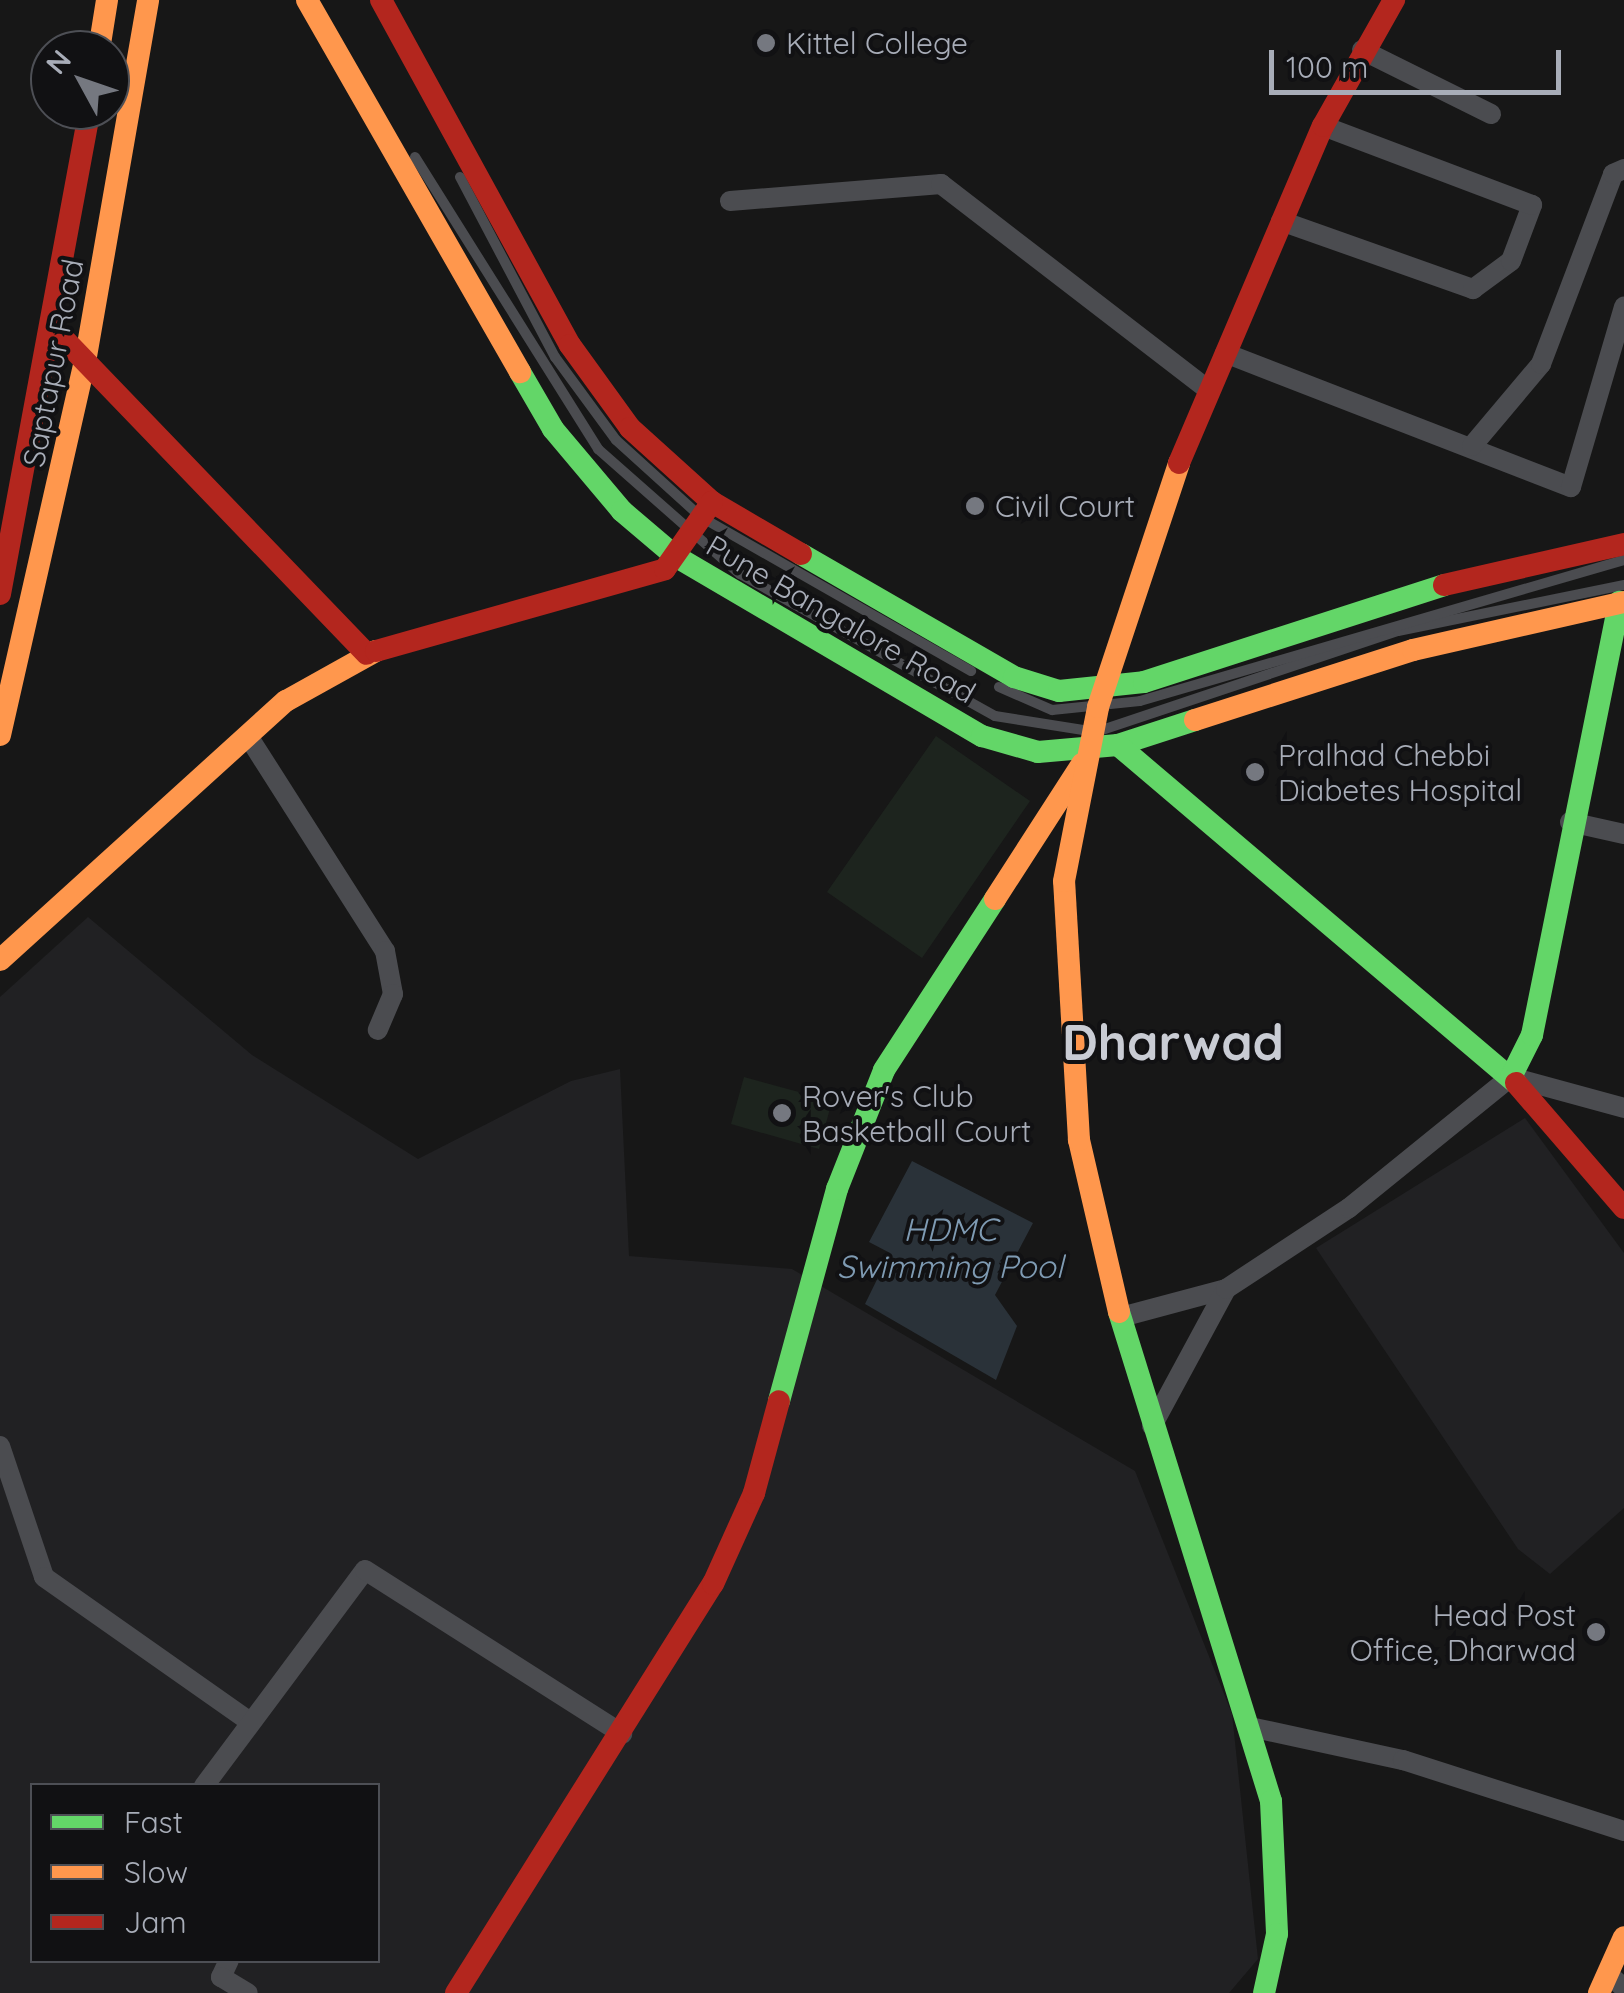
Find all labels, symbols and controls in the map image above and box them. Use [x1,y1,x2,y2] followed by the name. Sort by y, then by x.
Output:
[786,25,968,61] place label: Kittel College
[30,30,130,130] north arrow
[1274,30,1566,92] scale bar
[755,32,777,54] marker: Kittel College
[38,43,78,81] text: N
[1286,48,1368,86] text: 100 m
[15,256,91,470] street label: Saptapur Road
[995,488,1135,524] place label: Civil Court
[964,495,986,517] marker: Civil Court
[700,527,982,711] street label: Pune Bangalore Road
[1278,737,1522,808] place label: Pralhad Chebbi Diabetes Hospital
[1242,759,1268,785] marker: Pralhad Chebbi Diabetes Hospital
[1062,1012,1284,1072] district label: Dharwad
[802,1078,1031,1148] place label: Rover's Club Basketball Court
[771,1102,793,1124] marker: Rover's Club Basketball Court
[837,1211,1063,1286] water label: HDMC Swimming Pool
[1350,1597,1576,1668] place label: Head Post Office, Dharwad
[1585,1621,1607,1643] marker: Head Post Office, Dharwad
[30,1783,380,1963] legend
[124,1803,183,1841] text: Fast
[124,1853,188,1891] text: Slow
[124,1903,187,1941] text: Jam

